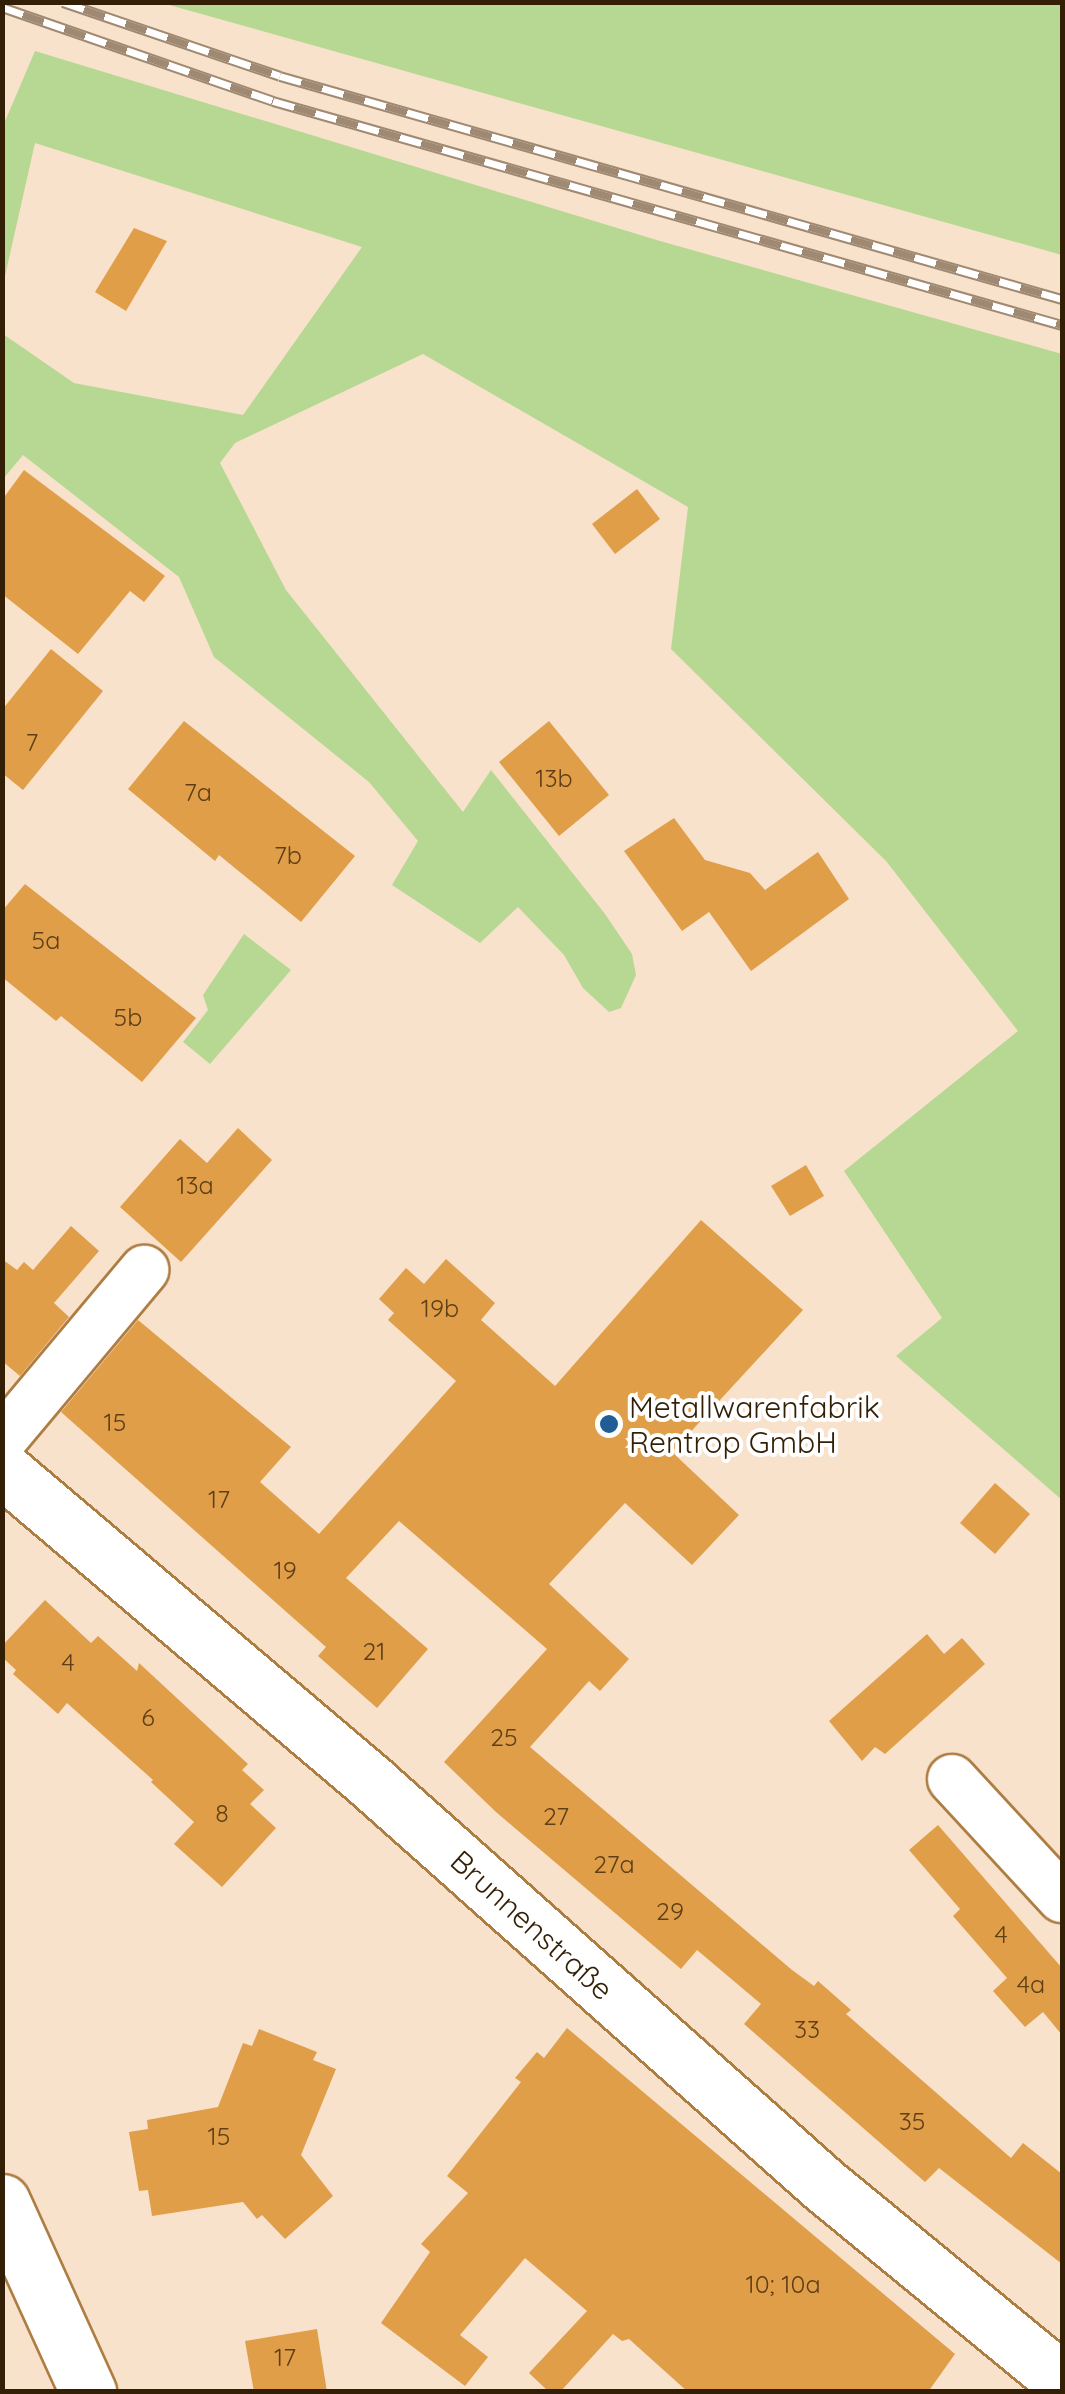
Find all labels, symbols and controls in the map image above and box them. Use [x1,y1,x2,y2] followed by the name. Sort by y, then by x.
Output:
[26,727,38,757] house number: 7
[535,763,573,793] house number: 13b
[184,777,212,807] house number: 7a
[274,840,302,870] house number: 7b
[32,925,60,955] house number: 5a
[114,1002,142,1032] house number: 5b
[176,1170,214,1200] house number: 13a
[421,1293,459,1323] house number: 19b
[629,1389,880,1460] place label: Metallwarenfabrik Rentrop GmbH
[104,1407,126,1437] house number: 15
[598,1413,620,1435] marker: Metallwarenfabrik Rentrop GmbH
[208,1484,230,1514] house number: 17
[273,1555,297,1585] house number: 19
[362,1636,386,1666] house number: 21
[61,1647,75,1677] house number: 4
[141,1702,155,1732] house number: 6
[490,1722,518,1752] house number: 25
[215,1798,229,1828] house number: 8
[543,1801,569,1831] house number: 27
[443,1843,621,2007] street label: Brunnenstraße
[593,1849,635,1879] house number: 27a
[656,1896,684,1926] house number: 29
[994,1919,1008,1949] house number: 4
[1017,1969,1045,1999] house number: 4a
[794,2014,820,2044] house number: 33
[899,2106,925,2136] house number: 35
[208,2121,230,2151] house number: 15
[745,2269,821,2299] house number: 10; 10a
[274,2342,296,2372] house number: 17

